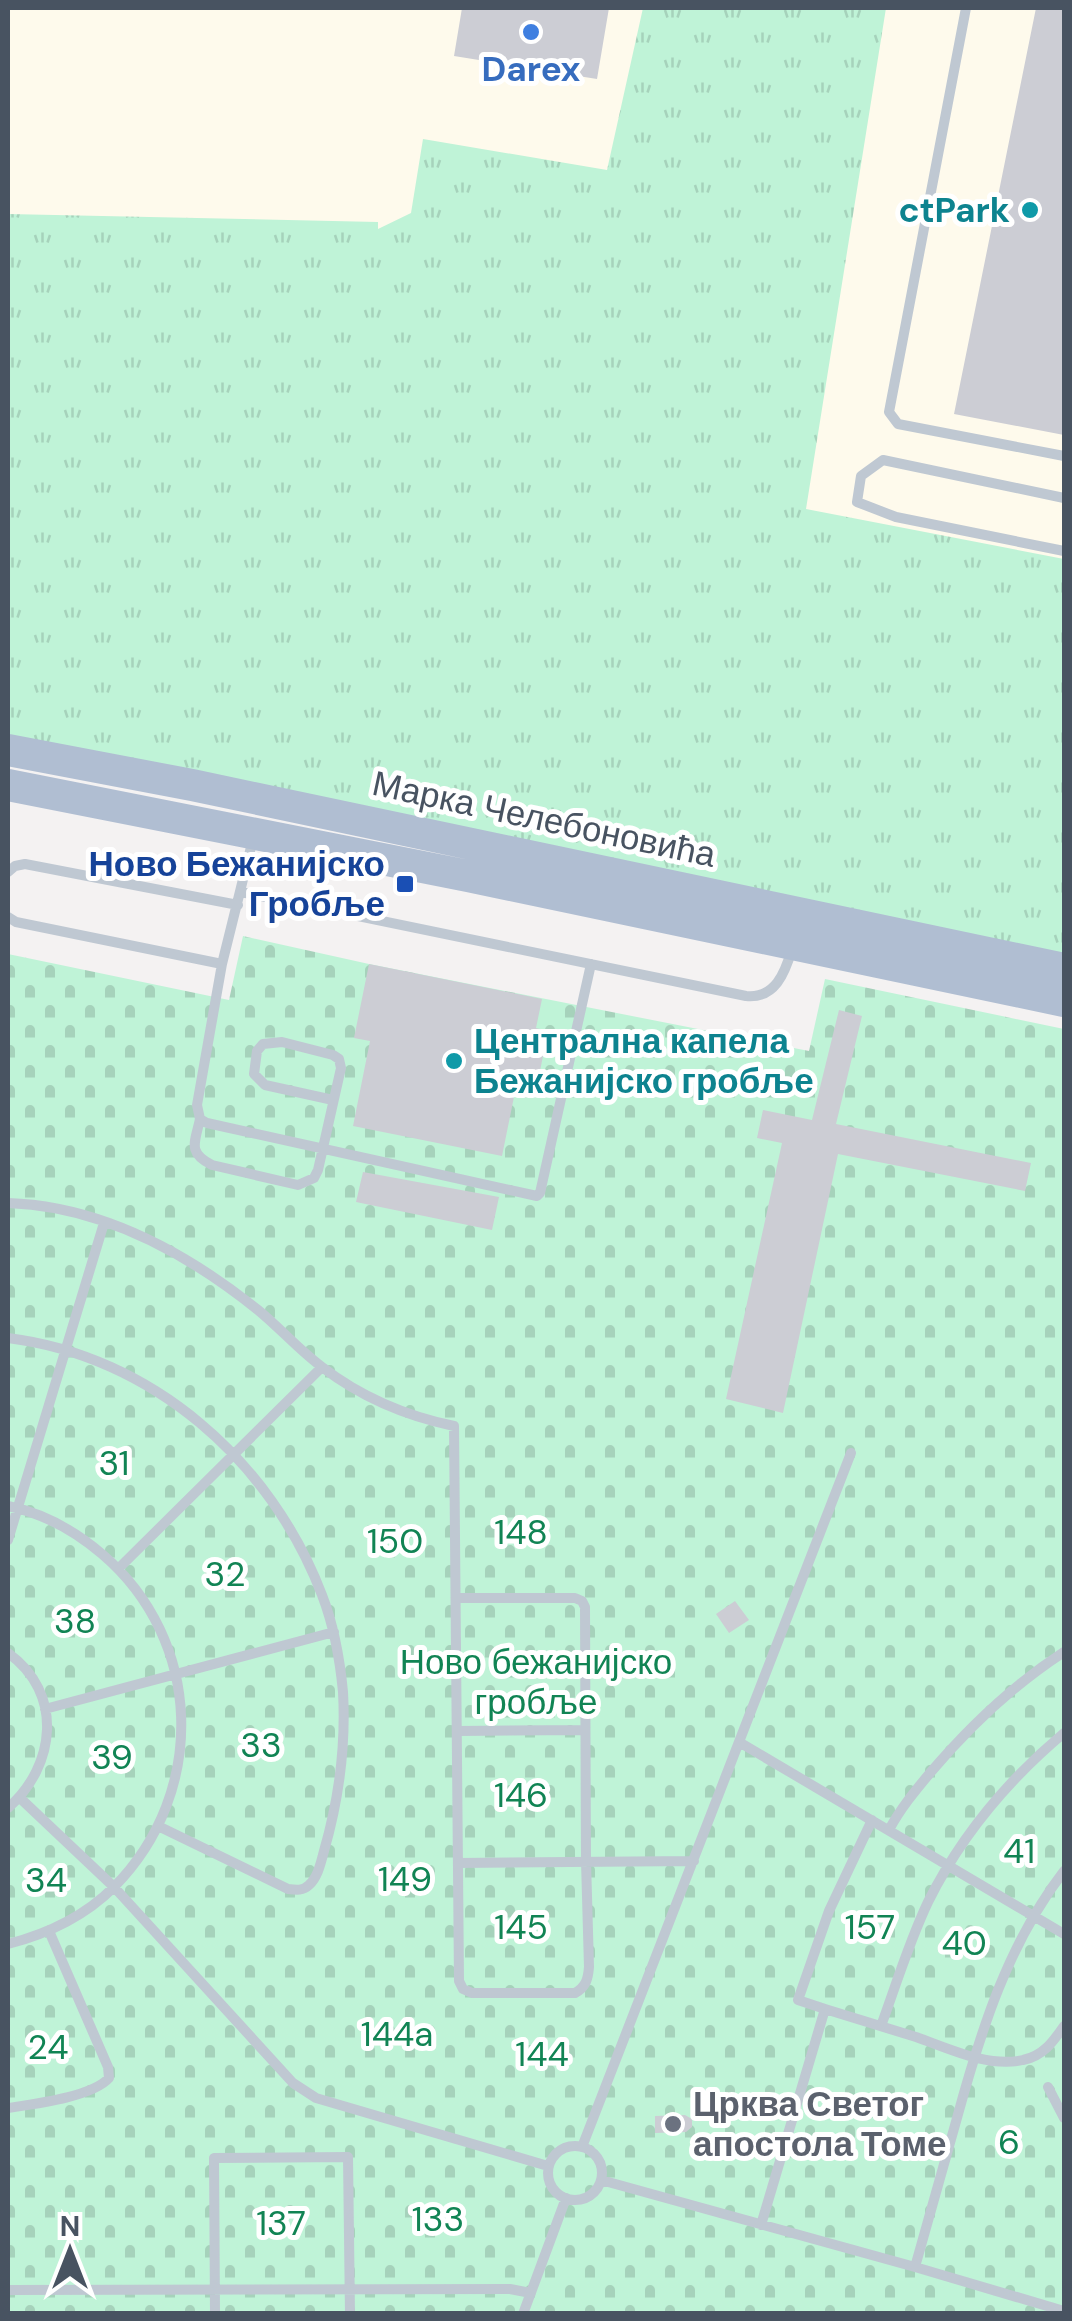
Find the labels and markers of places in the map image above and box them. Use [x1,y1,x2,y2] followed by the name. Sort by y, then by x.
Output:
[520,21,542,43] marker: Darex
[481,46,581,92] place label: Darex
[898,187,1010,233] place label: ctPark
[1019,199,1041,221] marker: ctPark
[89,841,385,927] place label: Ново Бежанијско Гробље
[394,873,416,895] marker: Ново Бежанијско Гробље
[474,1018,814,1104] place label: Централна капела Бежанијско гробље
[443,1050,465,1072] marker: Централна капела Бежанијско гробље
[693,2081,947,2167] place label: Црква Светог апостола Томе
[662,2113,684,2135] marker: Црква Светог апостола Томе

